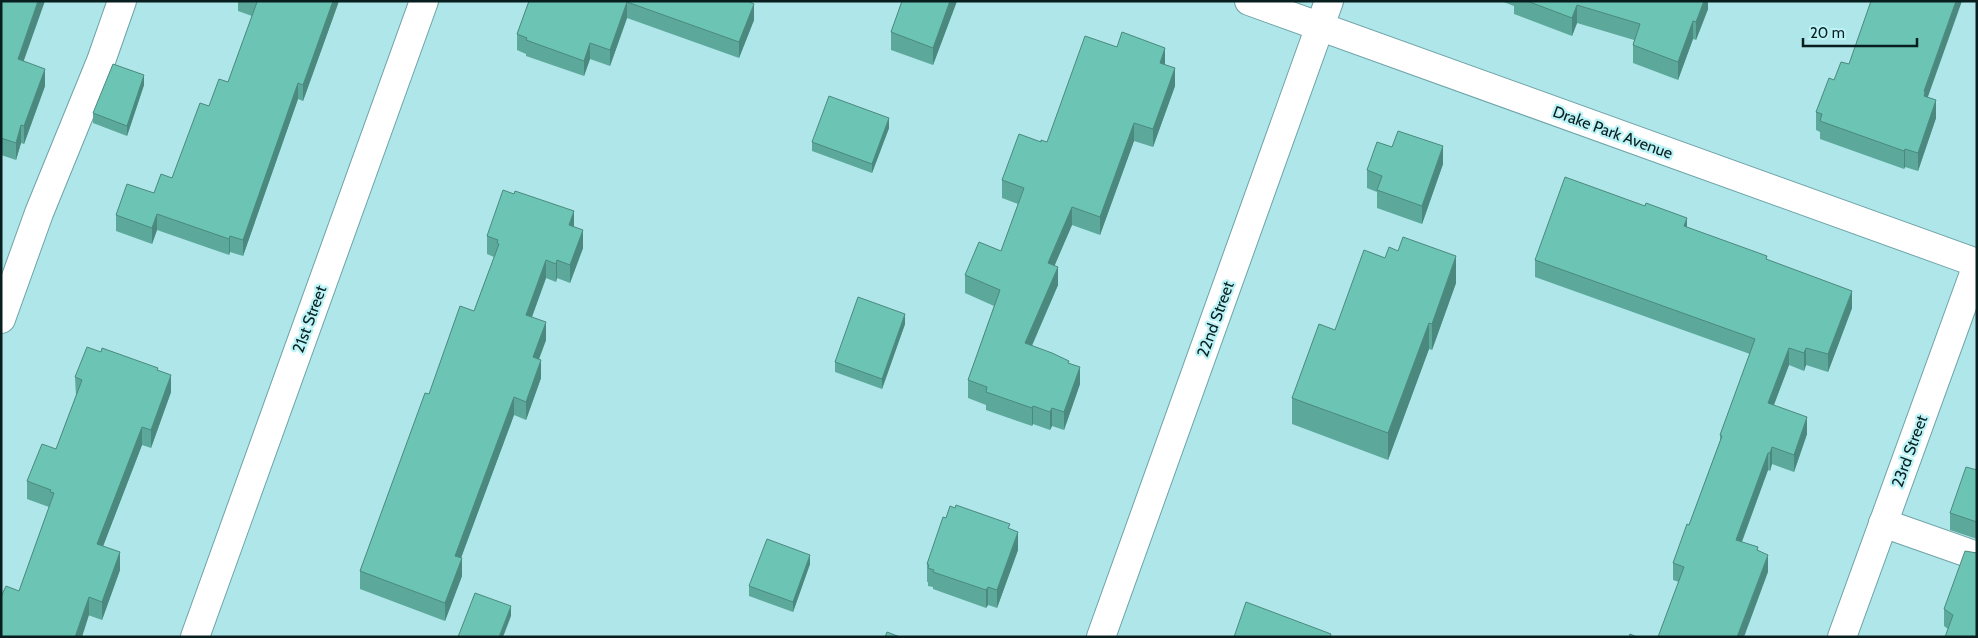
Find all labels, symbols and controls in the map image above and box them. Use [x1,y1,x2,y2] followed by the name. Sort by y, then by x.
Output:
[1803,15,1917,47] scale bar
[1810,24,1845,42] text: 20 m
[1550,102,1675,163] street label: Drake Park Avenue
[1193,278,1238,360] street label: 22nd Street
[289,282,331,355] street label: 21st Street
[1888,412,1932,490] street label: 23rd Street

